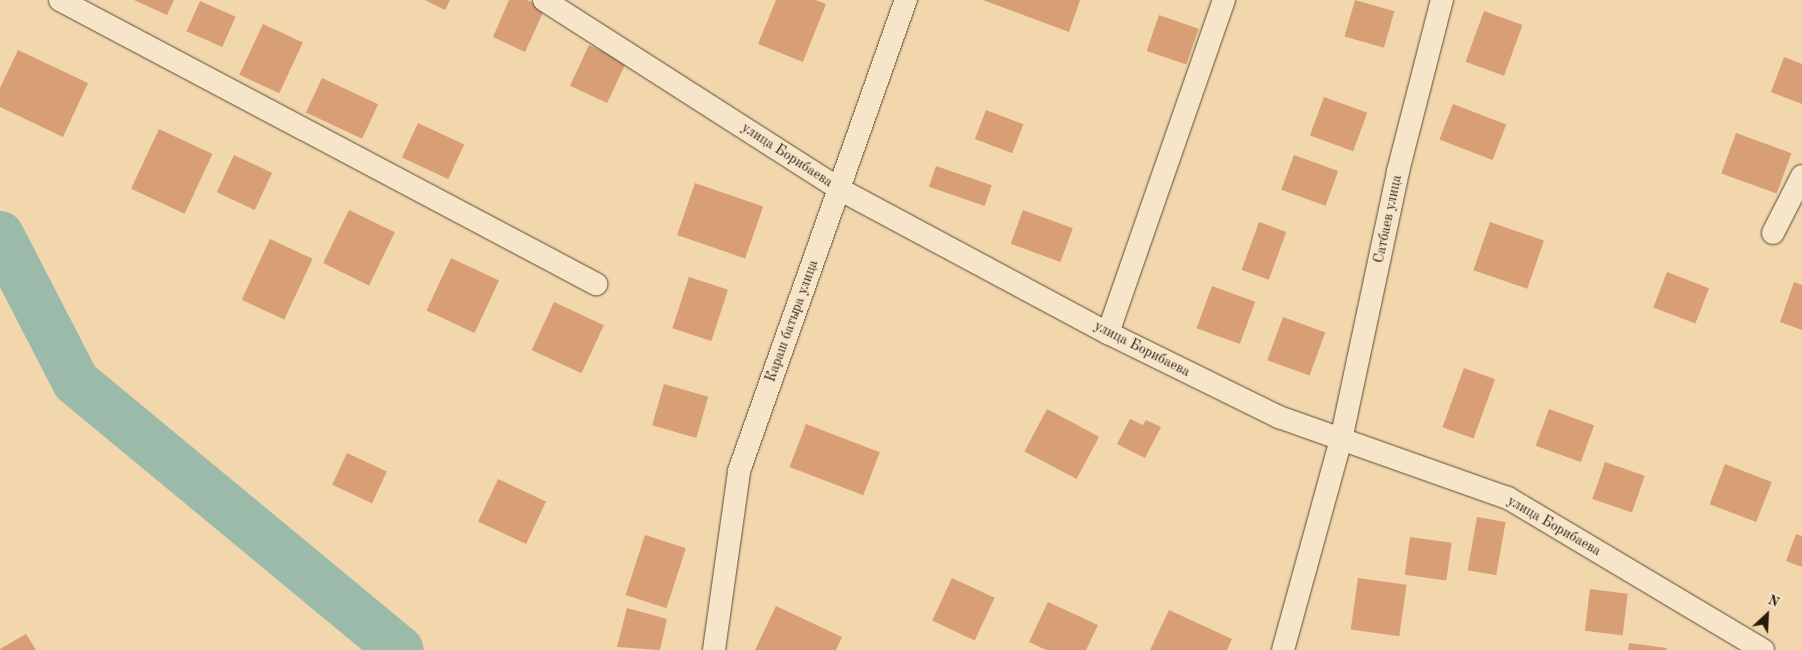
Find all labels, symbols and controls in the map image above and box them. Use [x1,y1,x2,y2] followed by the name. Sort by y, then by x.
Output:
[738,119,836,191] street label: улица Борибаева
[1370,173,1406,265] street label: Сатбаев улица
[762,258,822,384] street label: Караш батыра улица
[1091,318,1193,380] street label: улица Борибаева
[1504,492,1604,560] street label: улица Борибаева
[1742,590,1792,640] north arrow
[1766,593,1781,610] text: N

